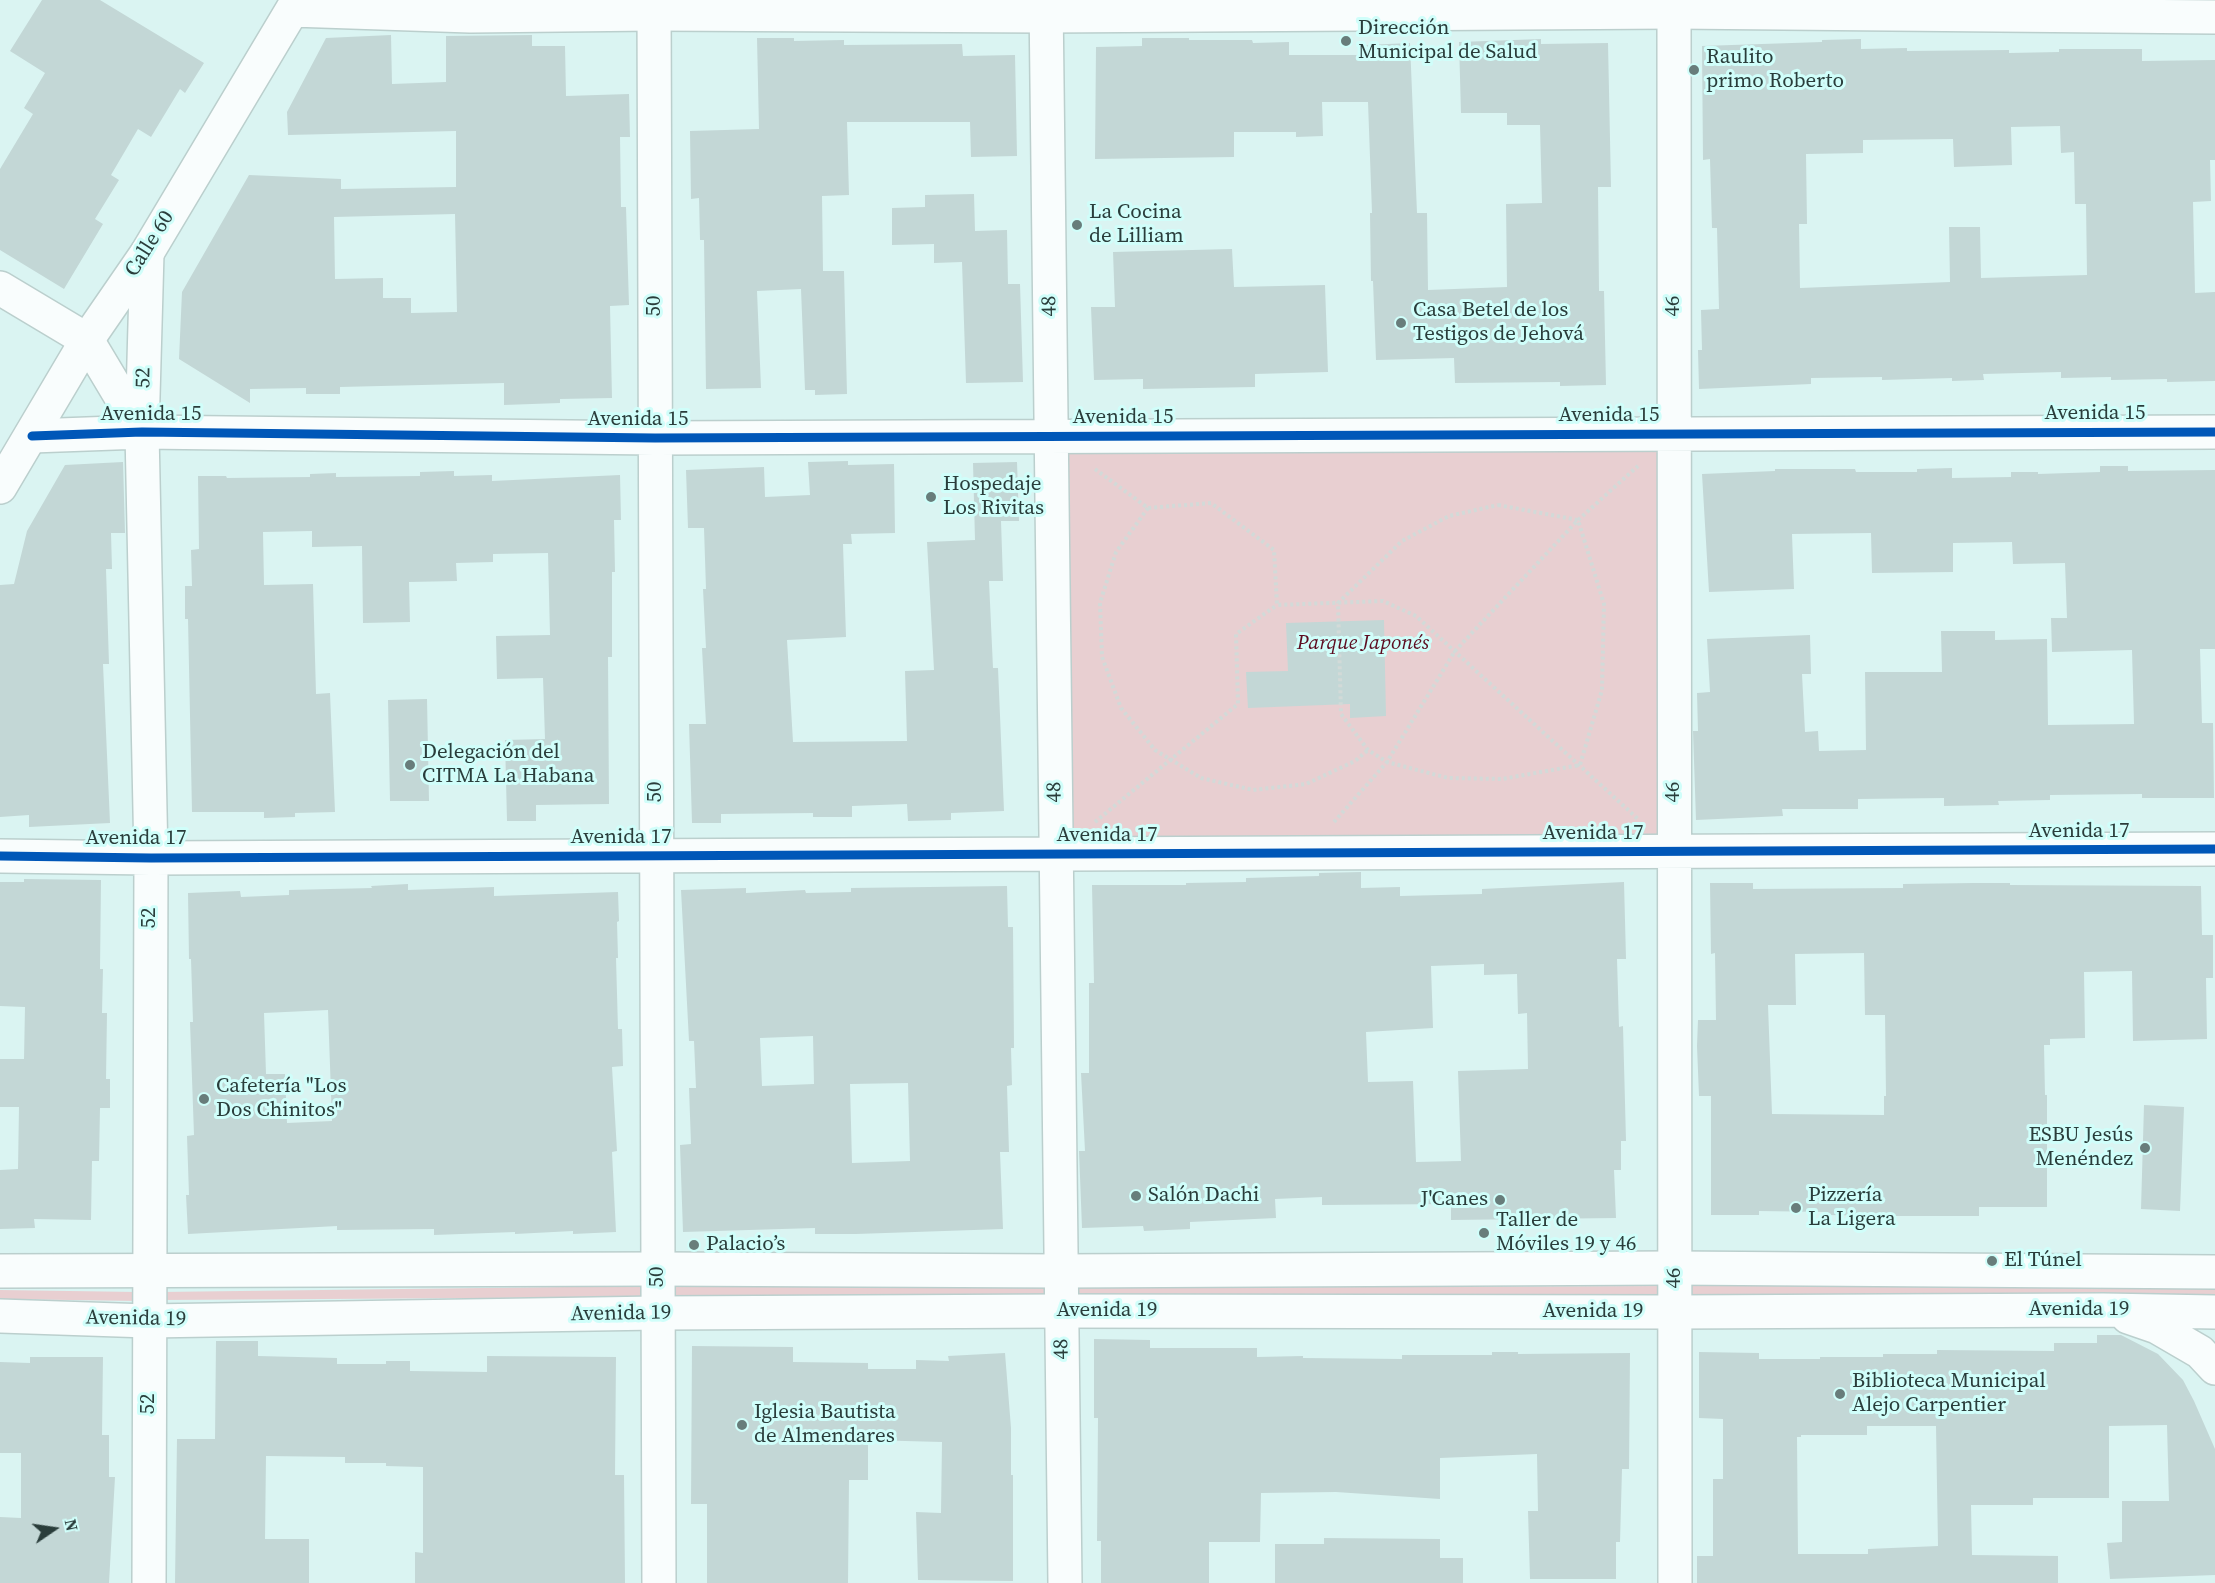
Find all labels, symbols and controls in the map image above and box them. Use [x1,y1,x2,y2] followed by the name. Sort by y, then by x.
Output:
[1358,16,1537,66] place label: Dirección Municipal de Salud
[1339,34,1353,48] marker: Dirección Municipal de Salud
[1706,45,1844,95] place label: Raulito primo Roberto
[1687,63,1701,77] marker: Raulito primo Roberto
[1089,200,1184,250] place label: La Cocina de Lilliam
[120,206,180,282] street label: Calle 60
[1070,218,1084,232] marker: La Cocina de Lilliam
[1037,295,1063,317] street label: 48
[642,296,668,316] street label: 50
[1661,296,1687,316] street label: 46
[1413,298,1584,348] place label: Casa Betel de los Testigos de Jehová
[1394,316,1408,330] marker: Casa Betel de los Testigos de Jehová
[131,367,157,389] street label: 52
[2045,401,2145,427] street label: Avenida 15
[101,402,201,428] street label: Avenida 15
[1559,403,1659,429] street label: Avenida 15
[1073,405,1173,431] street label: Avenida 15
[588,407,688,433] street label: Avenida 15
[943,472,1044,522] place label: Hospedaje Los Rivitas
[924,490,938,504] marker: Hospedaje Los Rivitas
[1297,631,1429,657] park label: Parque Japonés
[422,740,595,790] place label: Delegación del CITMA La Habana
[403,758,417,772] marker: Delegación del CITMA La Habana
[1042,781,1068,803] street label: 48
[643,782,669,802] street label: 50
[1661,782,1687,802] street label: 46
[2029,819,2129,845] street label: Avenida 17
[1543,821,1643,847] street label: Avenida 17
[1057,823,1157,849] street label: Avenida 17
[571,825,671,851] street label: Avenida 17
[86,826,186,852] street label: Avenida 17
[137,908,163,928] street label: 52
[216,1074,347,1124] place label: Cafetería "Los Dos Chinitos"
[197,1092,211,1106] marker: Cafetería "Los Dos Chinitos"
[2028,1123,2133,1173] place label: ESBU Jesús Menéndez
[2138,1141,2152,1155] marker: ESBU Jesús Menéndez
[1148,1183,1259,1209] place label: Salón Dachi
[1808,1183,1896,1233] place label: Pizzería La Ligera
[1421,1187,1488,1213] place label: J'Canes
[1129,1189,1143,1203] marker: Salón Dachi
[1493,1193,1507,1207] marker: J'Canes
[1789,1201,1803,1215] marker: Pizzería La Ligera
[1496,1208,1636,1258] place label: Taller de Móviles 19 y 46
[1477,1226,1491,1240] marker: Taller de Móviles 19 y 46
[706,1232,785,1258] place label: Palacio’s
[687,1238,701,1252] marker: Palacio’s
[2004,1248,2082,1274] place label: El Túnel
[1985,1254,1999,1268] marker: El Túnel
[645,1267,671,1287] street label: 50
[1662,1268,1688,1288] street label: 46
[2029,1297,2129,1323] street label: Avenida 19
[1057,1298,1157,1324] street label: Avenida 19
[1543,1299,1643,1325] street label: Avenida 19
[570,1301,672,1327] street label: Avenida 19
[85,1306,187,1332] street label: Avenida 19
[1049,1338,1075,1360] street label: 48
[1852,1369,2046,1419] place label: Biblioteca Municipal Alejo Carpentier
[1833,1387,1847,1401] marker: Biblioteca Municipal Alejo Carpentier
[136,1394,162,1414] street label: 52
[754,1400,896,1450] place label: Iglesia Bautista de Almendares
[735,1418,749,1432] marker: Iglesia Bautista de Almendares
[24,1499,84,1559] north arrow
[60,1517,84,1533] text: N

